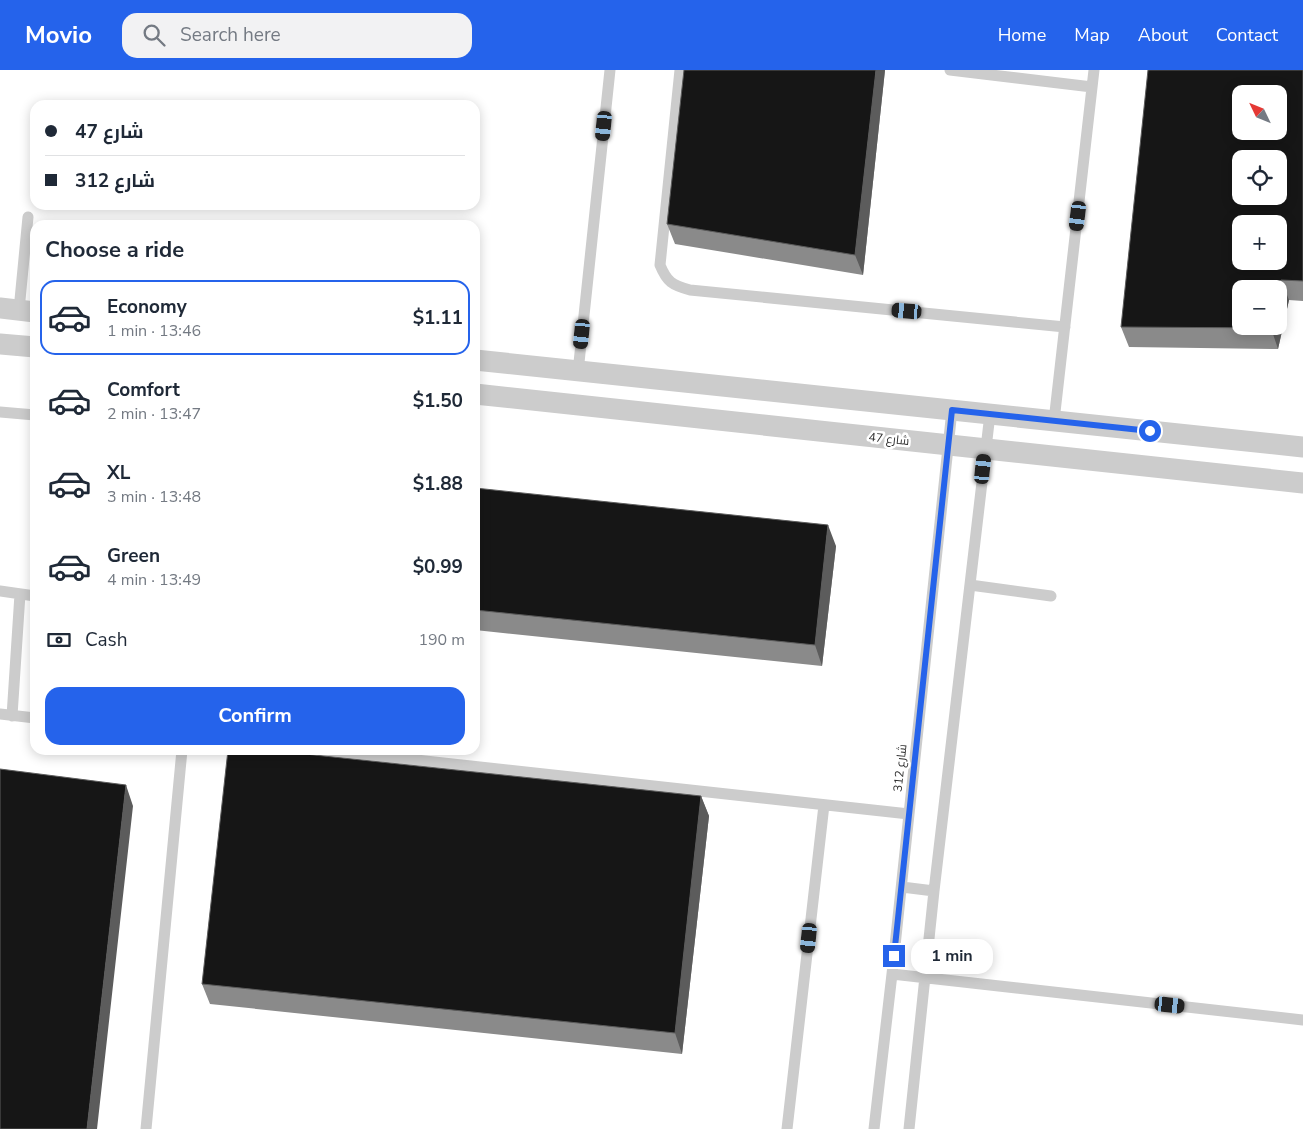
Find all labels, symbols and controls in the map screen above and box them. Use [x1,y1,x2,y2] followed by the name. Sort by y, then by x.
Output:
[122,13,472,58] search box
[25,19,92,51] text: Movio
[140,21,168,49] icon: search
[180,22,281,48] text: Search here
[998,23,1046,47] text: Home
[1074,23,1110,47] text: Map
[1138,23,1188,47] text: About
[1216,23,1278,47] text: Contact
[1232,85,1288,140] north arrow
[1232,85,1287,335] map controls
[594,110,613,142] car
[75,119,144,145] text: شارع 47
[1232,150,1287,205] button: locate
[75,168,155,194] text: شارع 312
[1068,200,1087,232] car
[1232,215,1287,270] button: +
[45,235,184,265] text: Choose a ride
[1232,280,1287,335] button: −
[107,294,187,320] text: Economy
[47,295,92,340] icon: car
[891,302,922,320] car
[413,305,463,331] text: $1.11
[572,318,591,350] car
[107,320,201,342] text: 1 min · 13:46
[107,377,180,403] text: Comfort
[47,378,92,423] icon: car
[413,388,463,414] text: $1.50
[107,403,201,425] text: 2 min · 13:47
[1139,420,1161,442] route start
[868,429,910,449] street label: شارع 47
[973,453,992,485] car
[107,460,130,486] text: XL
[47,461,92,506] icon: car
[413,471,463,497] text: $1.88
[107,486,201,508] text: 3 min · 13:48
[107,543,160,569] text: Green
[47,544,92,589] icon: car
[413,554,463,580] text: $0.99
[107,569,201,591] text: 4 min · 13:49
[45,626,73,654] icon: cash
[85,627,127,653] text: Cash
[418,629,465,651] text: 190 m
[45,687,465,745] button: Confirm
[890,743,910,793] street label: شارع 312
[799,922,818,954] car
[912,938,994,974] callout: 1 min
[883,945,905,967] route end
[931,945,973,967] text: 1 min
[1154,996,1185,1014] car

